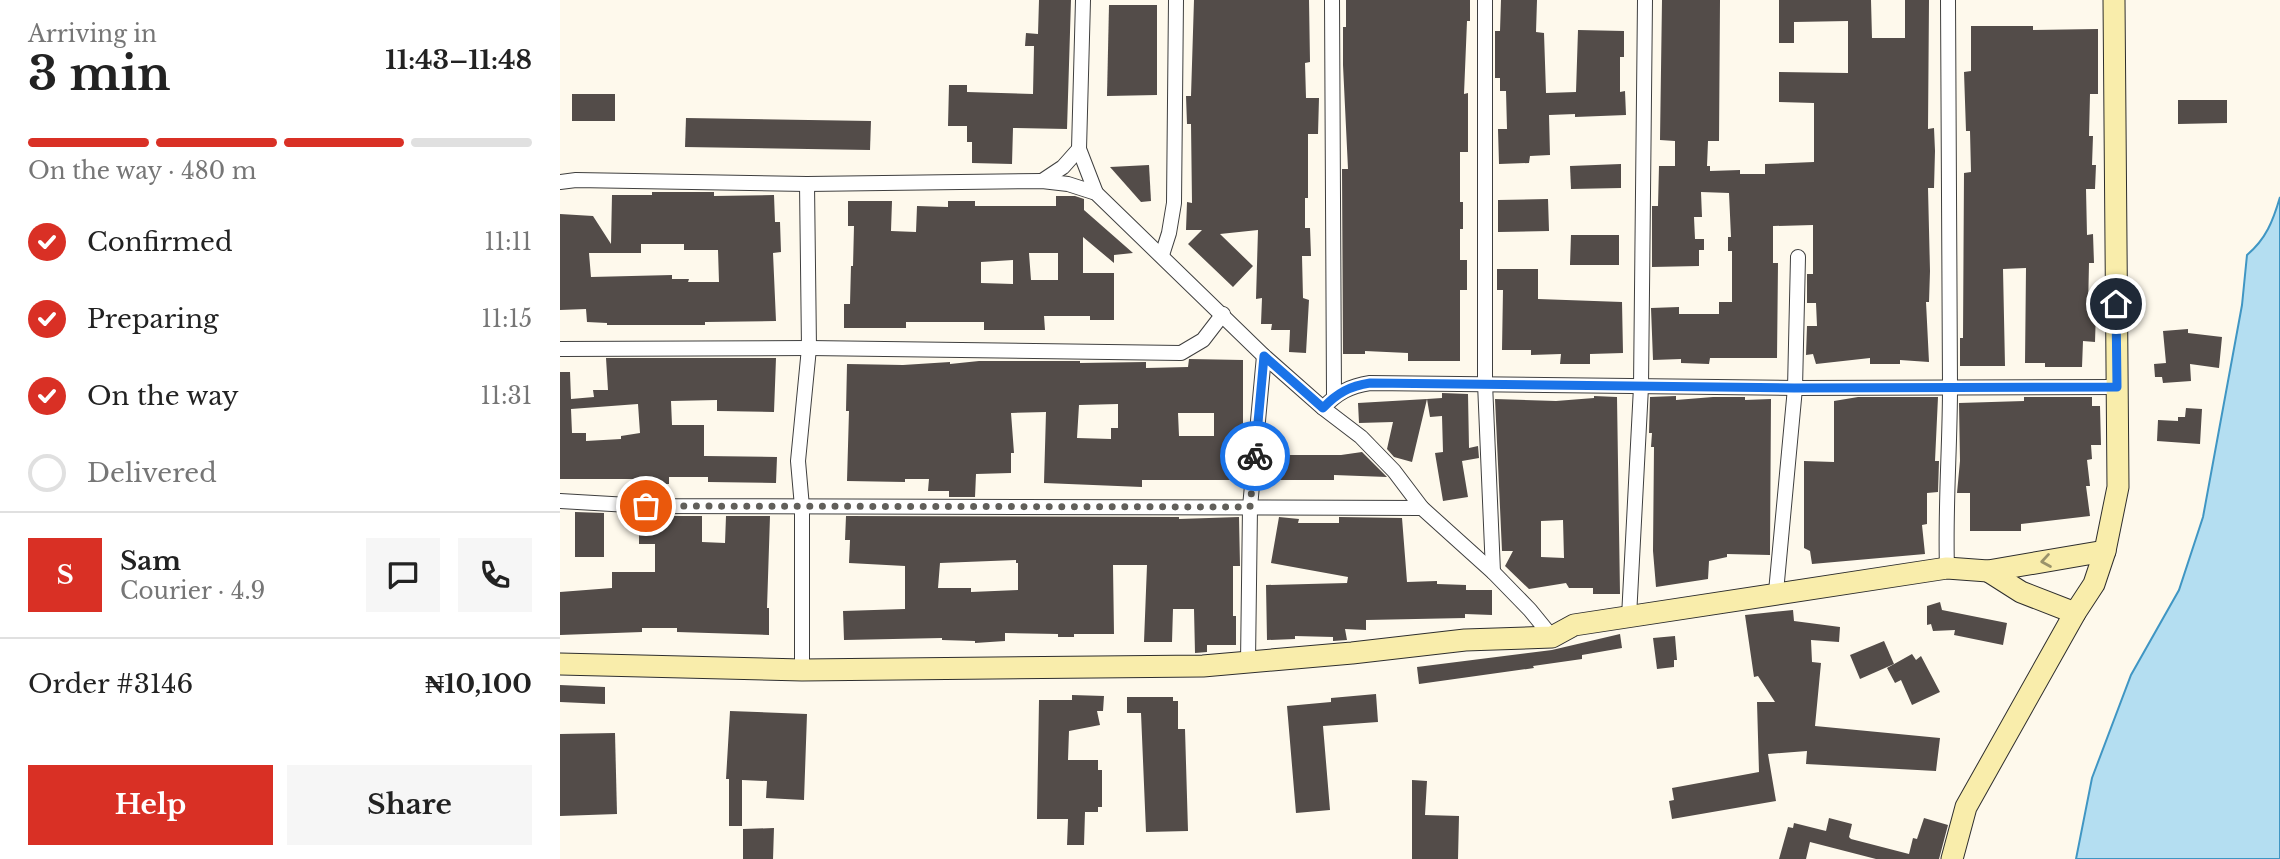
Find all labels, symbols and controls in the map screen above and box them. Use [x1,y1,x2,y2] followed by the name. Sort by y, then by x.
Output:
[28,20,157,48] text: Arriving in
[385,44,532,76] text: 11:43–11:48
[28,45,170,102] text: 3 min
[28,157,256,185] text: On the way · 480 m
[28,223,66,261] icon: check
[87,226,232,258] text: Confirmed
[484,228,532,256] text: 11:11
[2086,274,2146,334] pin
[2097,285,2135,323] icon: home
[28,300,66,338] icon: check
[87,303,219,335] text: Preparing
[482,305,532,333] text: 11:15
[28,377,66,415] icon: check
[87,380,239,412] text: On the way
[481,382,532,410] text: 11:31
[1220,421,1290,491] courier
[1236,437,1274,475] icon: bike
[87,457,217,489] text: Delivered
[616,476,676,536] pin
[627,487,665,525] icon: bag
[366,538,440,612] button: chat
[458,538,532,612] button: phone
[120,545,181,577] text: Sam
[2040,553,2052,568] one-way arrow
[56,559,74,591] text: S
[120,577,265,605] text: Courier · 4.9
[28,668,193,700] text: Order #3146
[425,668,532,700] text: ₦10,100
[28,765,273,845] button: Help
[287,765,532,845] button: Share

